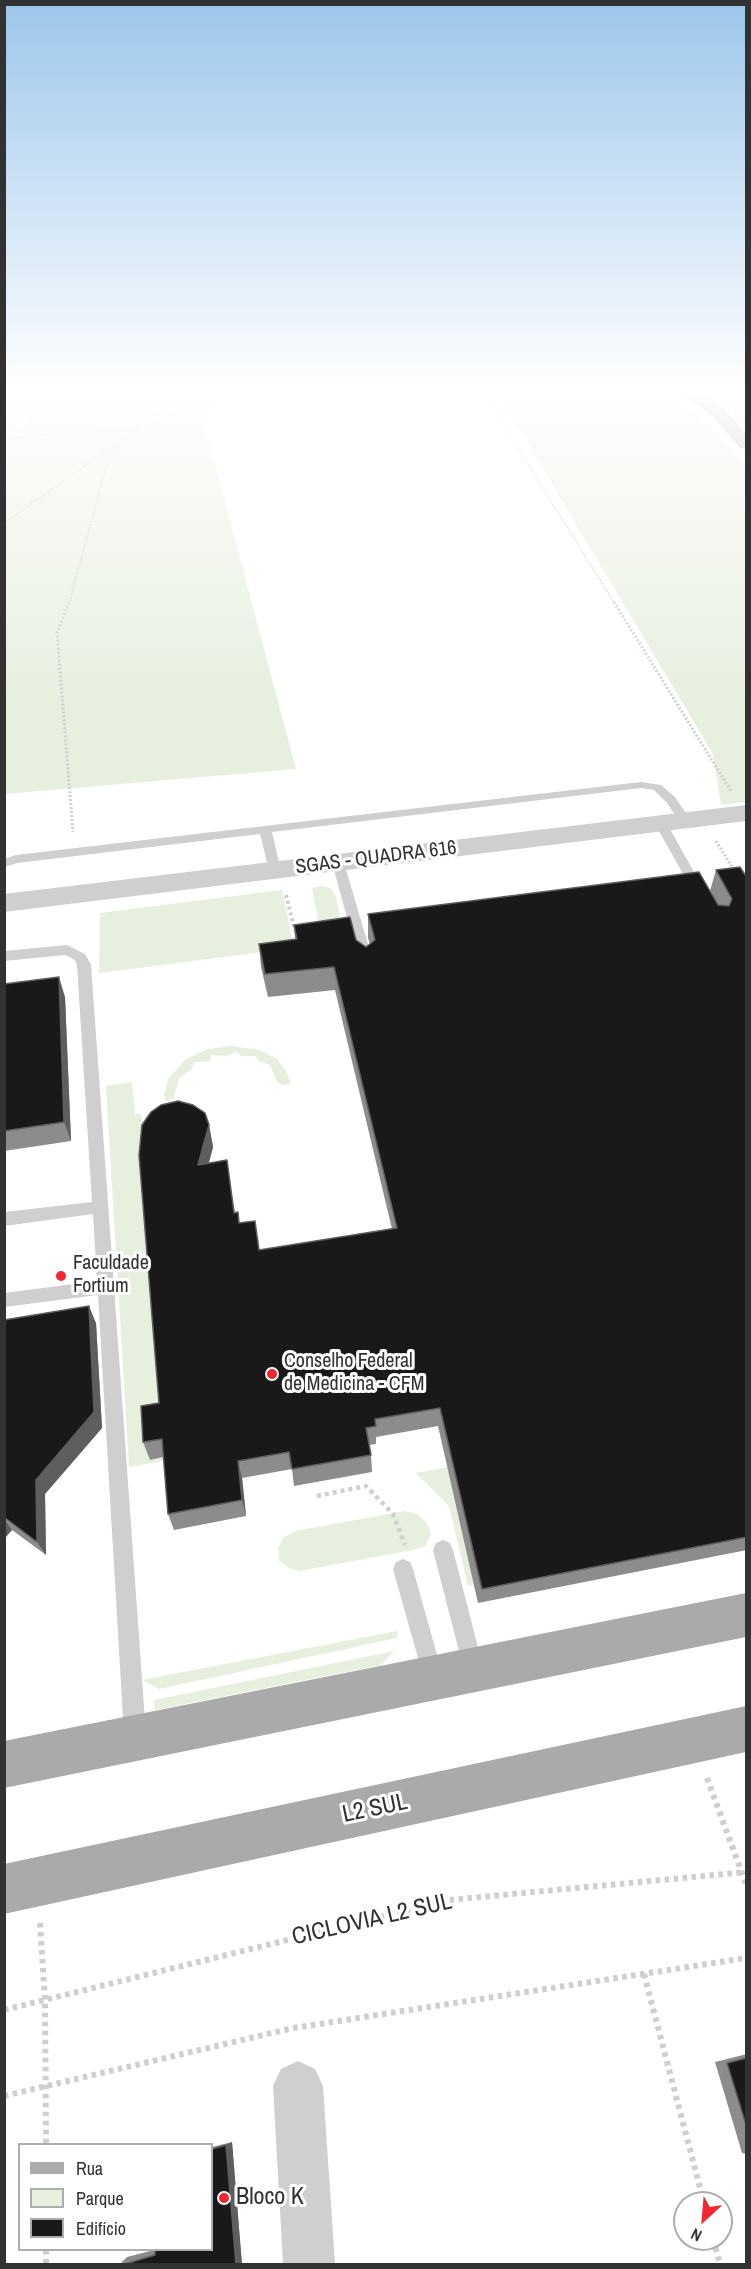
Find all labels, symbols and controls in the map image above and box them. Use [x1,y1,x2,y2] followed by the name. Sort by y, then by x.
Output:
[294,836,458,880] street label: SGAS - QUADRA 616
[73,1252,149,1299] place label: Faculdade Fortium
[54,1269,68,1283] marker: Faculdade Fortium
[284,1350,424,1397] place label: Conselho Federal de Medicina - CFM
[265,1367,279,1381] marker: Conselho Federal de Medicina - CFM
[340,1788,410,1830] street label: L2 SUL
[289,1888,455,1952] street label: CICLOVIA L2 SUL
[18,2143,213,2251] legend
[76,2156,103,2181] text: Rua
[236,2184,304,2212] place label: Bloco K
[76,2186,124,2211] text: Parque
[217,2191,231,2205] marker: Bloco K
[673,2191,733,2251] north arrow
[76,2216,126,2241] text: Edifício
[687,2223,705,2247] text: N

